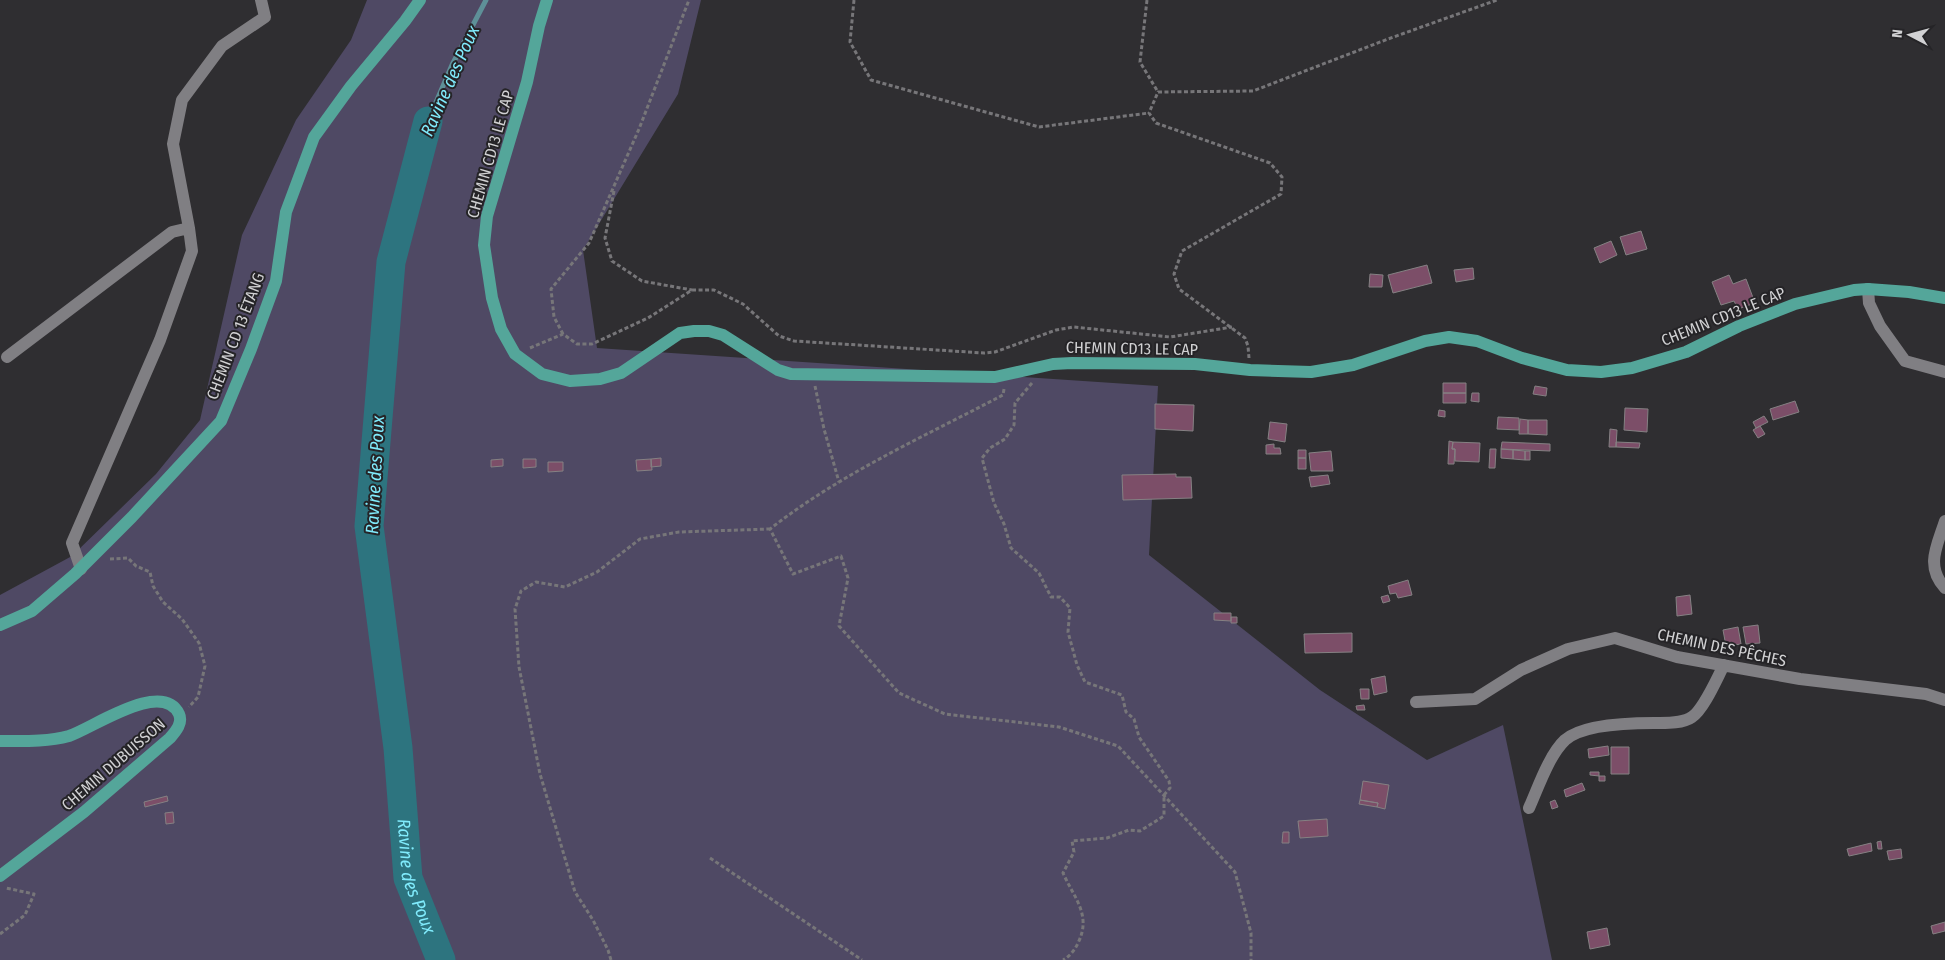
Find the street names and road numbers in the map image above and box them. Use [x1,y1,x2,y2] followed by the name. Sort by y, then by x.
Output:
[463,88,518,220] street label: CHEMIN CD13 LE CAP
[203,270,268,402] street label: CHEMIN CD 13 ÉTANG
[1658,283,1788,350] street label: CHEMIN CD13 LE CAP
[1066,338,1198,359] street label: CHEMIN CD13 LE CAP
[1656,625,1788,670] street label: CHEMIN DES PÊCHES
[58,714,169,814] street label: CHEMIN DUBUISSON

